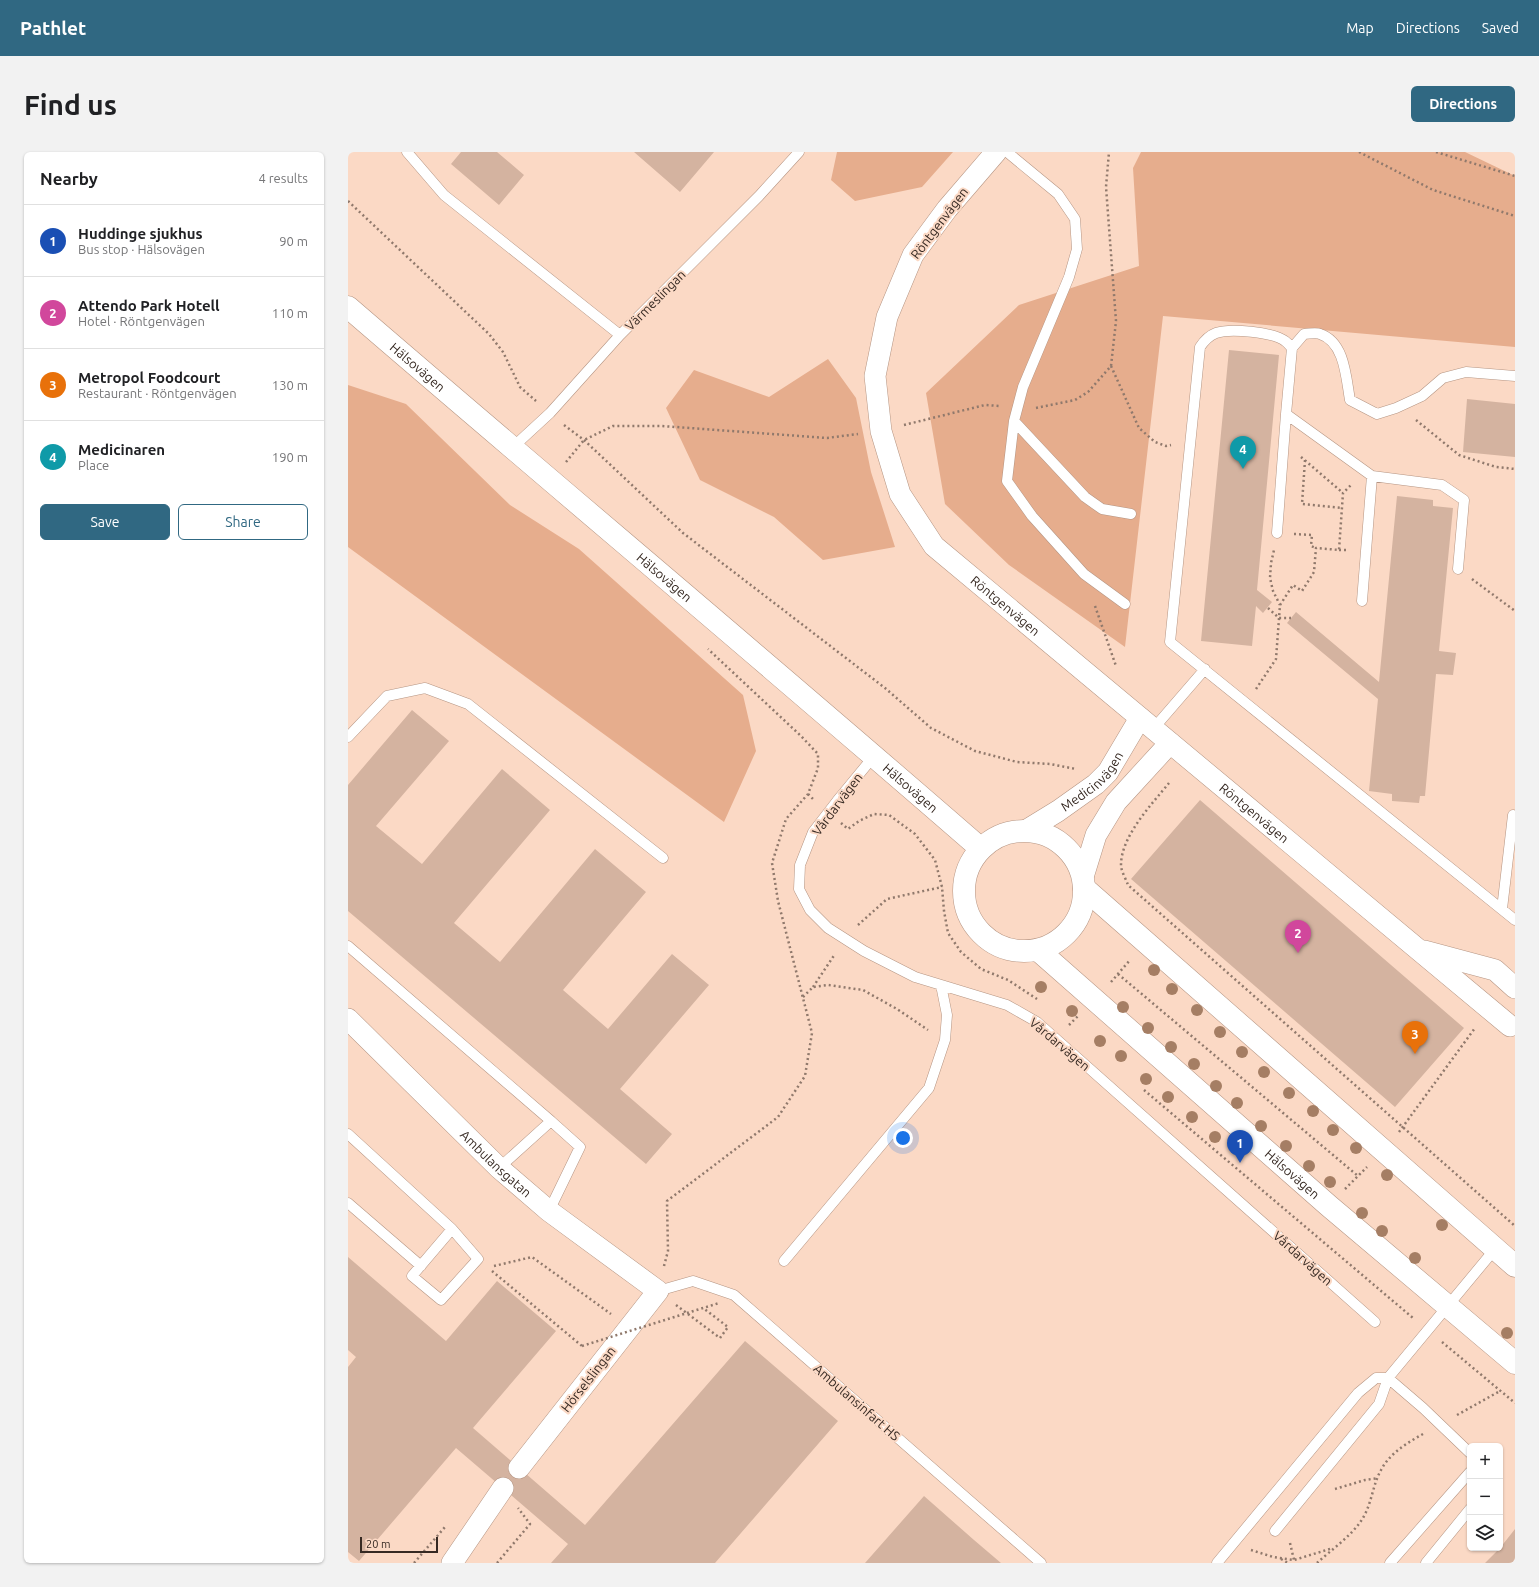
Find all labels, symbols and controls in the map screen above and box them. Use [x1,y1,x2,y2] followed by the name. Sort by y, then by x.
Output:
[20,17,86,39] text: Pathlet
[1346,20,1374,36] text: Map
[1396,20,1460,36] text: Directions
[1482,20,1519,36] text: Saved
[1411,86,1515,122] button: Directions
[24,89,117,120] text: Find us
[40,169,98,188] text: Nearby
[258,171,308,185] text: 4 results
[908,185,970,261] street label: Röntgenvägen
[78,225,203,242] text: Huddinge sjukhus
[49,234,57,248] text: 1
[279,234,308,248] text: 90 m
[78,242,205,256] text: Bus stop · Hälsovägen
[622,267,688,333] street label: Värmeslingan
[78,297,220,314] text: Attendo Park Hotell
[49,306,57,320] text: 2
[272,306,308,320] text: 110 m
[78,314,205,328] text: Hotel · Röntgenvägen
[388,340,448,394] street label: Hälsovägen
[78,369,221,386] text: Metropol Foodcourt
[49,378,57,392] text: 3
[272,378,308,392] text: 130 m
[78,386,237,400] text: Restaurant · Röntgenvägen
[1230,436,1256,469] pin: 4
[78,441,165,458] text: Medicinaren
[49,450,57,464] text: 4
[272,450,308,464] text: 190 m
[78,458,109,472] text: Place
[40,504,170,540] button: Save
[178,504,308,540] button: Share
[634,550,695,604] street label: Hälsovägen
[968,573,1043,638] street label: Röntgenvägen
[1058,749,1126,814] street label: Medicinvägen
[880,760,941,815] street label: Hälsovägen
[809,770,865,838] street label: Vårdarvägen
[1217,780,1292,846] street label: Röntgenvägen
[1285,920,1311,953] pin: 2
[1027,1015,1093,1073] street label: Vårdarvägen
[1402,1021,1428,1054] pin: 3
[458,1127,534,1200] street label: Ambulansgatan
[893,1128,913,1148] your location
[1227,1130,1253,1163] pin: 1
[1263,1146,1323,1201] street label: Hälsovägen
[1271,1228,1335,1288] street label: Vårdarvägen
[558,1344,618,1414] street label: Hörselslingan
[811,1361,903,1443] street label: Ambulansinfart HS
[1467,1443,1503,1551] map controls
[1467,1443,1503,1479] button: +
[1467,1479,1503,1515] button: −
[1467,1515,1503,1551] button: layers
[360,1535,438,1554] scale bar
[366,1538,390,1550] text: 20 m

